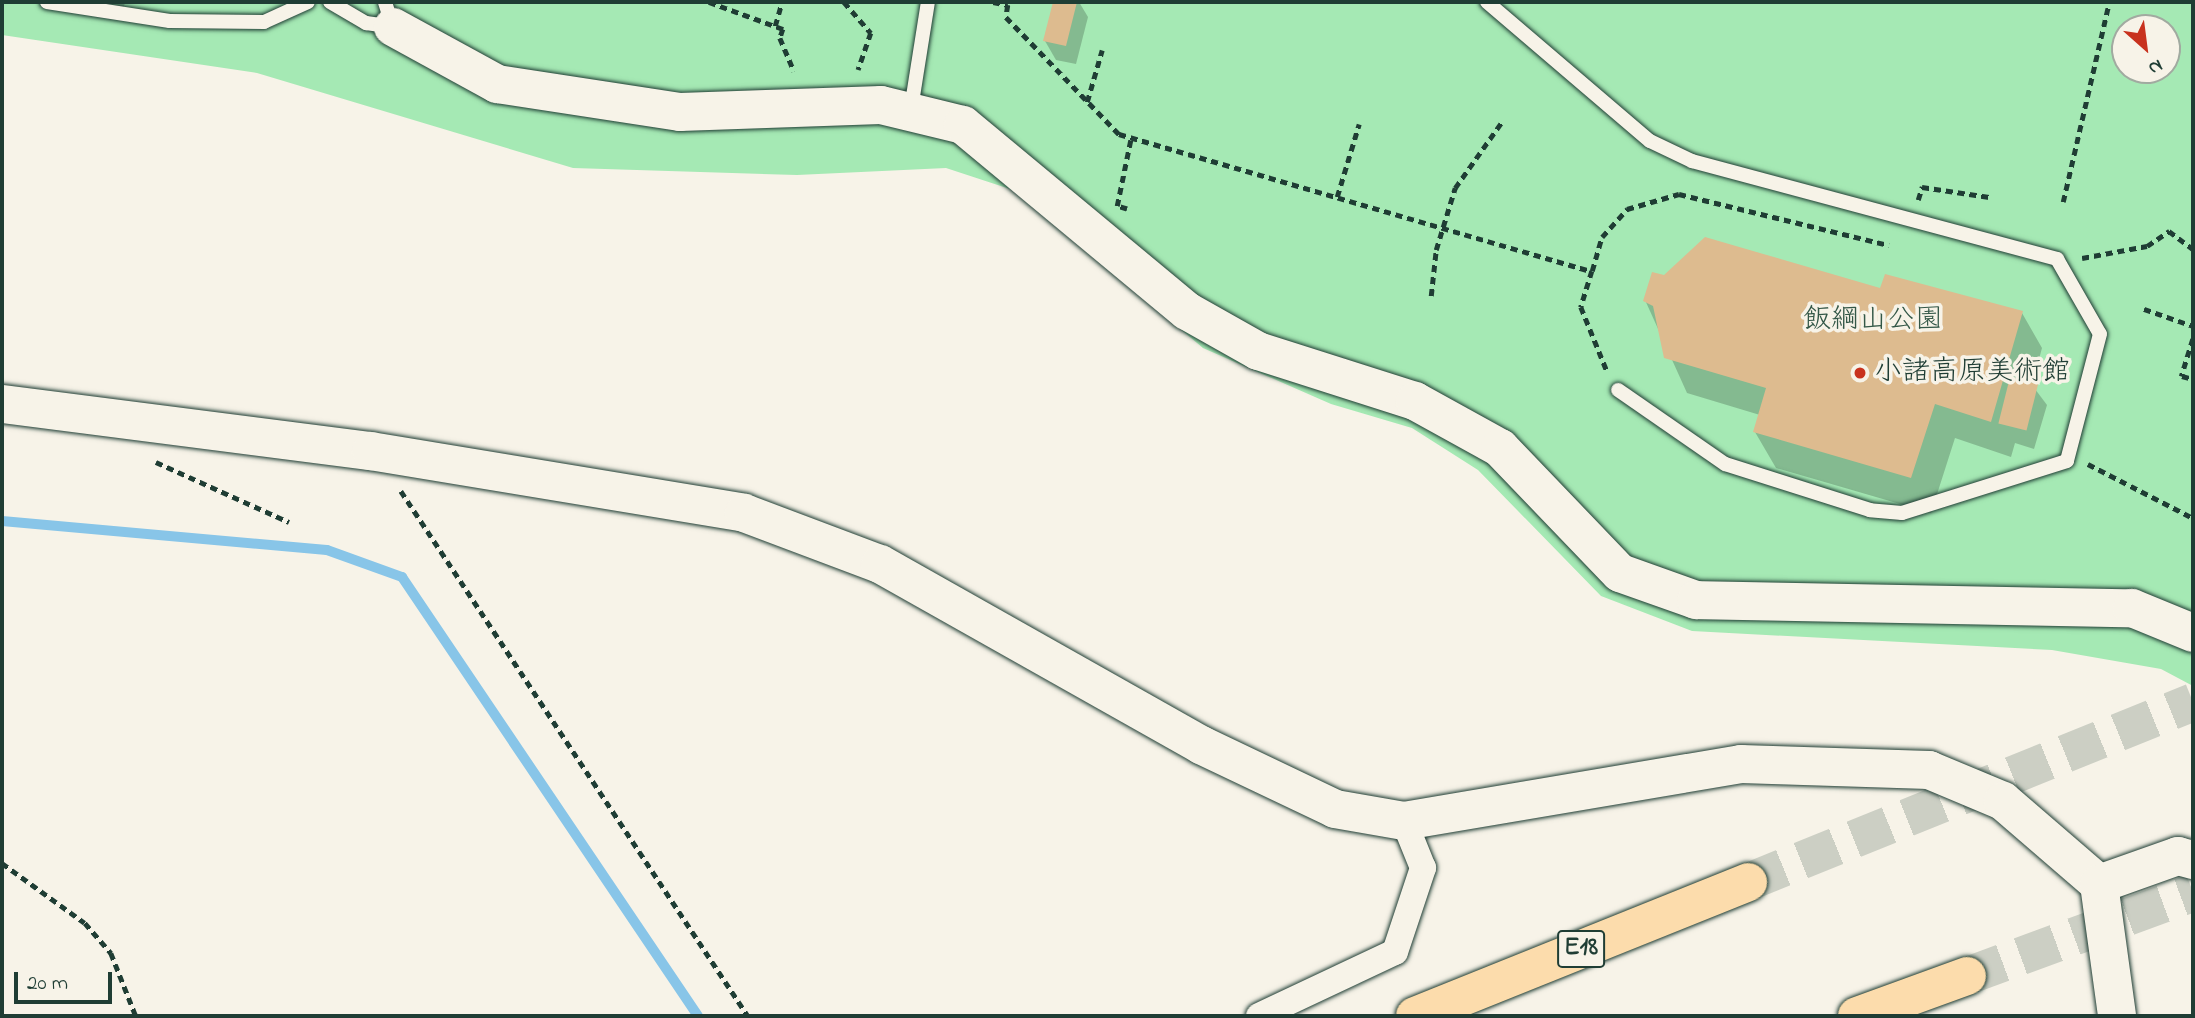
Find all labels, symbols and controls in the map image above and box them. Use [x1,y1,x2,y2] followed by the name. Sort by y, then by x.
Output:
[2111,14,2181,84] north arrow
[2143,51,2167,81] text: N
[1803,304,1943,338] park label: 飯綱山公園
[1874,356,2070,390] place label: 小諸高原美術館
[1852,365,1868,381] marker: 小諸高原美術館
[1556,926,1606,972] road number: E18
[18,958,116,1002] scale bar
[27,969,68,999] text: 20 m

